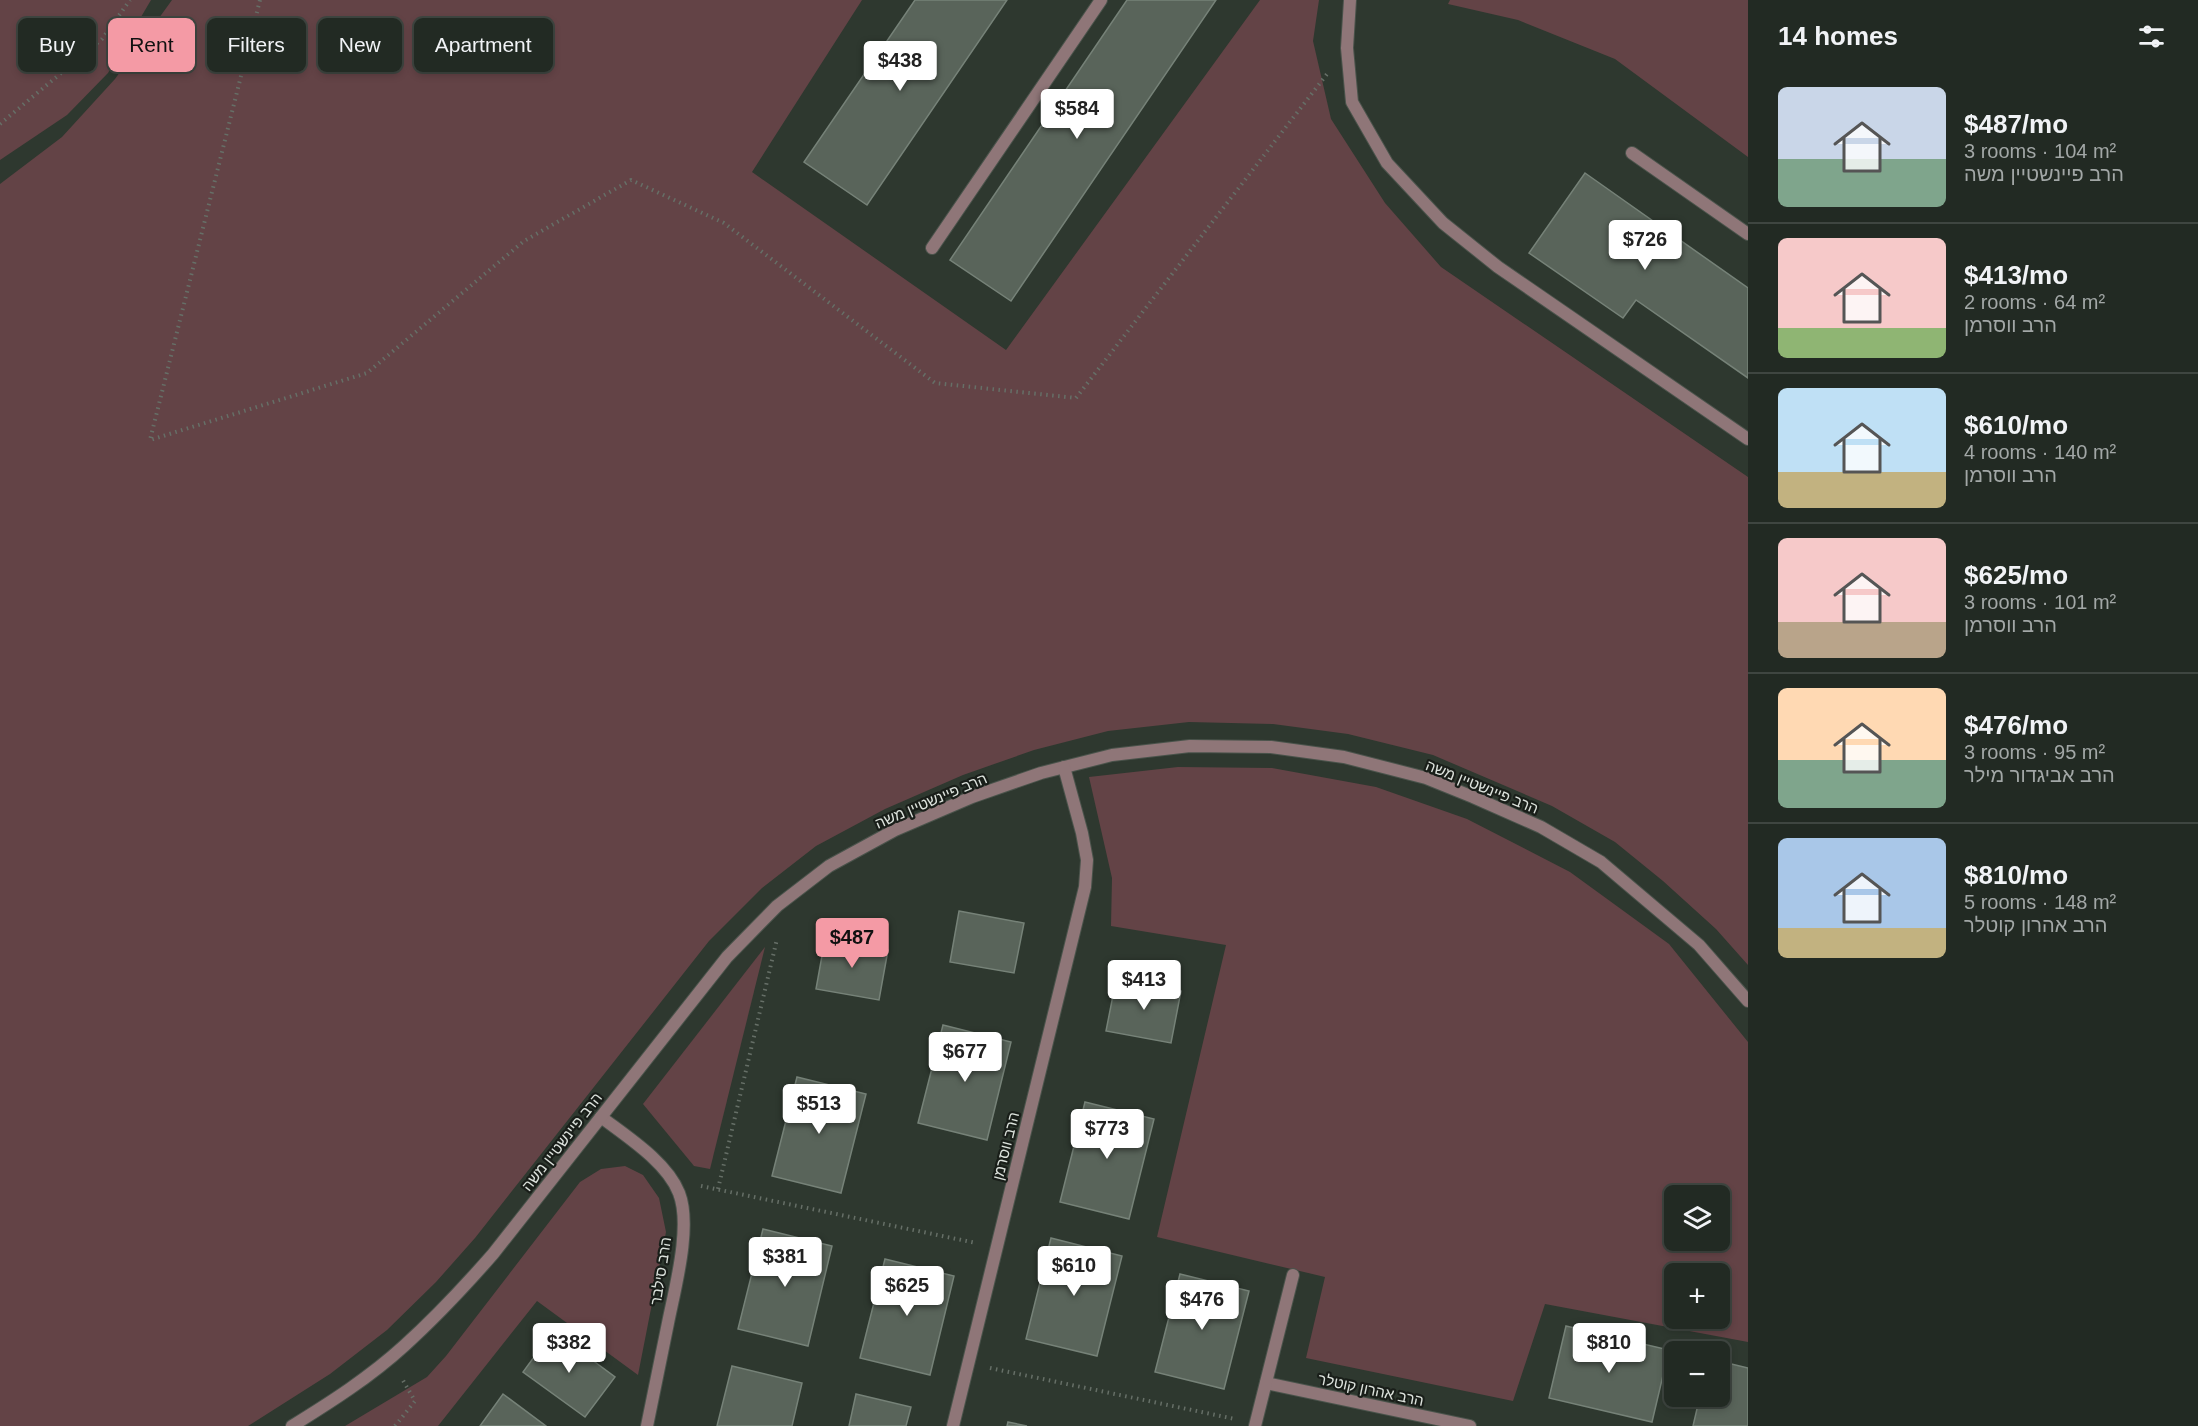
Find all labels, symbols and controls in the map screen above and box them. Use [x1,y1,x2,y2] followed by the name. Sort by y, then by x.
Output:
[18,18,96,72] chip: Buy
[108,18,195,72] chip: Rent
[207,18,306,72] chip: Filters
[318,18,402,72] chip: New
[414,18,553,72] chip: Apartment
[2135,20,2168,53] icon: filters
[1778,21,1898,51] text: 14 homes
[864,41,936,92] pin: $438
[878,49,922,71] text: $438
[1041,89,1113,140] pin: $584
[1055,97,1099,119] text: $584
[1964,109,2068,139] text: $487/mo
[1826,111,1898,183] icon: home
[1964,140,2116,162] text: 3 rooms · 104 m²
[1964,163,2124,185] text: הרב פיינשטיין משה
[1609,220,1681,271] pin: $726
[1623,228,1667,250] text: $726
[1964,260,2068,290] text: $413/mo
[1826,262,1898,334] icon: home
[1964,291,2105,313] text: 2 rooms · 64 m²
[1964,314,2057,336] text: הרב ווסרמן
[1964,410,2068,440] text: $610/mo
[1826,412,1898,484] icon: home
[1964,441,2116,463] text: 4 rooms · 140 m²
[1964,464,2057,486] text: הרב ווסרמן
[1964,560,2068,590] text: $625/mo
[1826,562,1898,634] icon: home
[1964,591,2116,613] text: 3 rooms · 101 m²
[1964,614,2057,636] text: הרב ווסרמן
[1964,710,2068,740] text: $476/mo
[1826,712,1898,784] icon: home
[1964,741,2105,763] text: 3 rooms · 95 m²
[1423,756,1541,817] street label: הרב פיינשטיין משה
[1964,764,2115,786] text: הרב אביגדור מילר
[872,769,989,832] street label: הרב פיינשטיין משה
[1964,860,2068,890] text: $810/mo
[1826,862,1898,934] icon: home
[1964,891,2116,913] text: 5 rooms · 148 m²
[1964,914,2107,936] text: הרב אהרון קוטלר
[816,918,888,969] pin: $487
[830,926,874,948] text: $487
[1108,960,1180,1011] pin: $413
[1122,968,1166,990] text: $413
[929,1032,1001,1083] pin: $677
[943,1040,987,1062] text: $677
[783,1084,855,1135] pin: $513
[518,1089,605,1194] street label: הרב פיינשטיין משה
[797,1092,841,1114] text: $513
[1071,1109,1143,1160] pin: $773
[989,1110,1022,1182] street label: הרב ווסרמן
[1085,1117,1129,1139] text: $773
[1664,1185,1730,1407] map controls
[1664,1185,1730,1251] button: layers
[647,1236,674,1306] street label: הרב סילבר
[749,1237,821,1288] pin: $381
[763,1245,807,1267] text: $381
[1038,1246,1110,1297] pin: $610
[1052,1254,1096,1276] text: $610
[1664,1263,1730,1329] button: +
[871,1266,943,1317] pin: $625
[885,1274,929,1296] text: $625
[1166,1280,1238,1331] pin: $476
[1180,1288,1224,1310] text: $476
[533,1323,605,1374] pin: $382
[1573,1323,1645,1374] pin: $810
[547,1331,591,1353] text: $382
[1587,1331,1631,1353] text: $810
[1664,1341,1730,1407] button: −
[1317,1370,1426,1409] street label: הרב אהרון קוטלר

